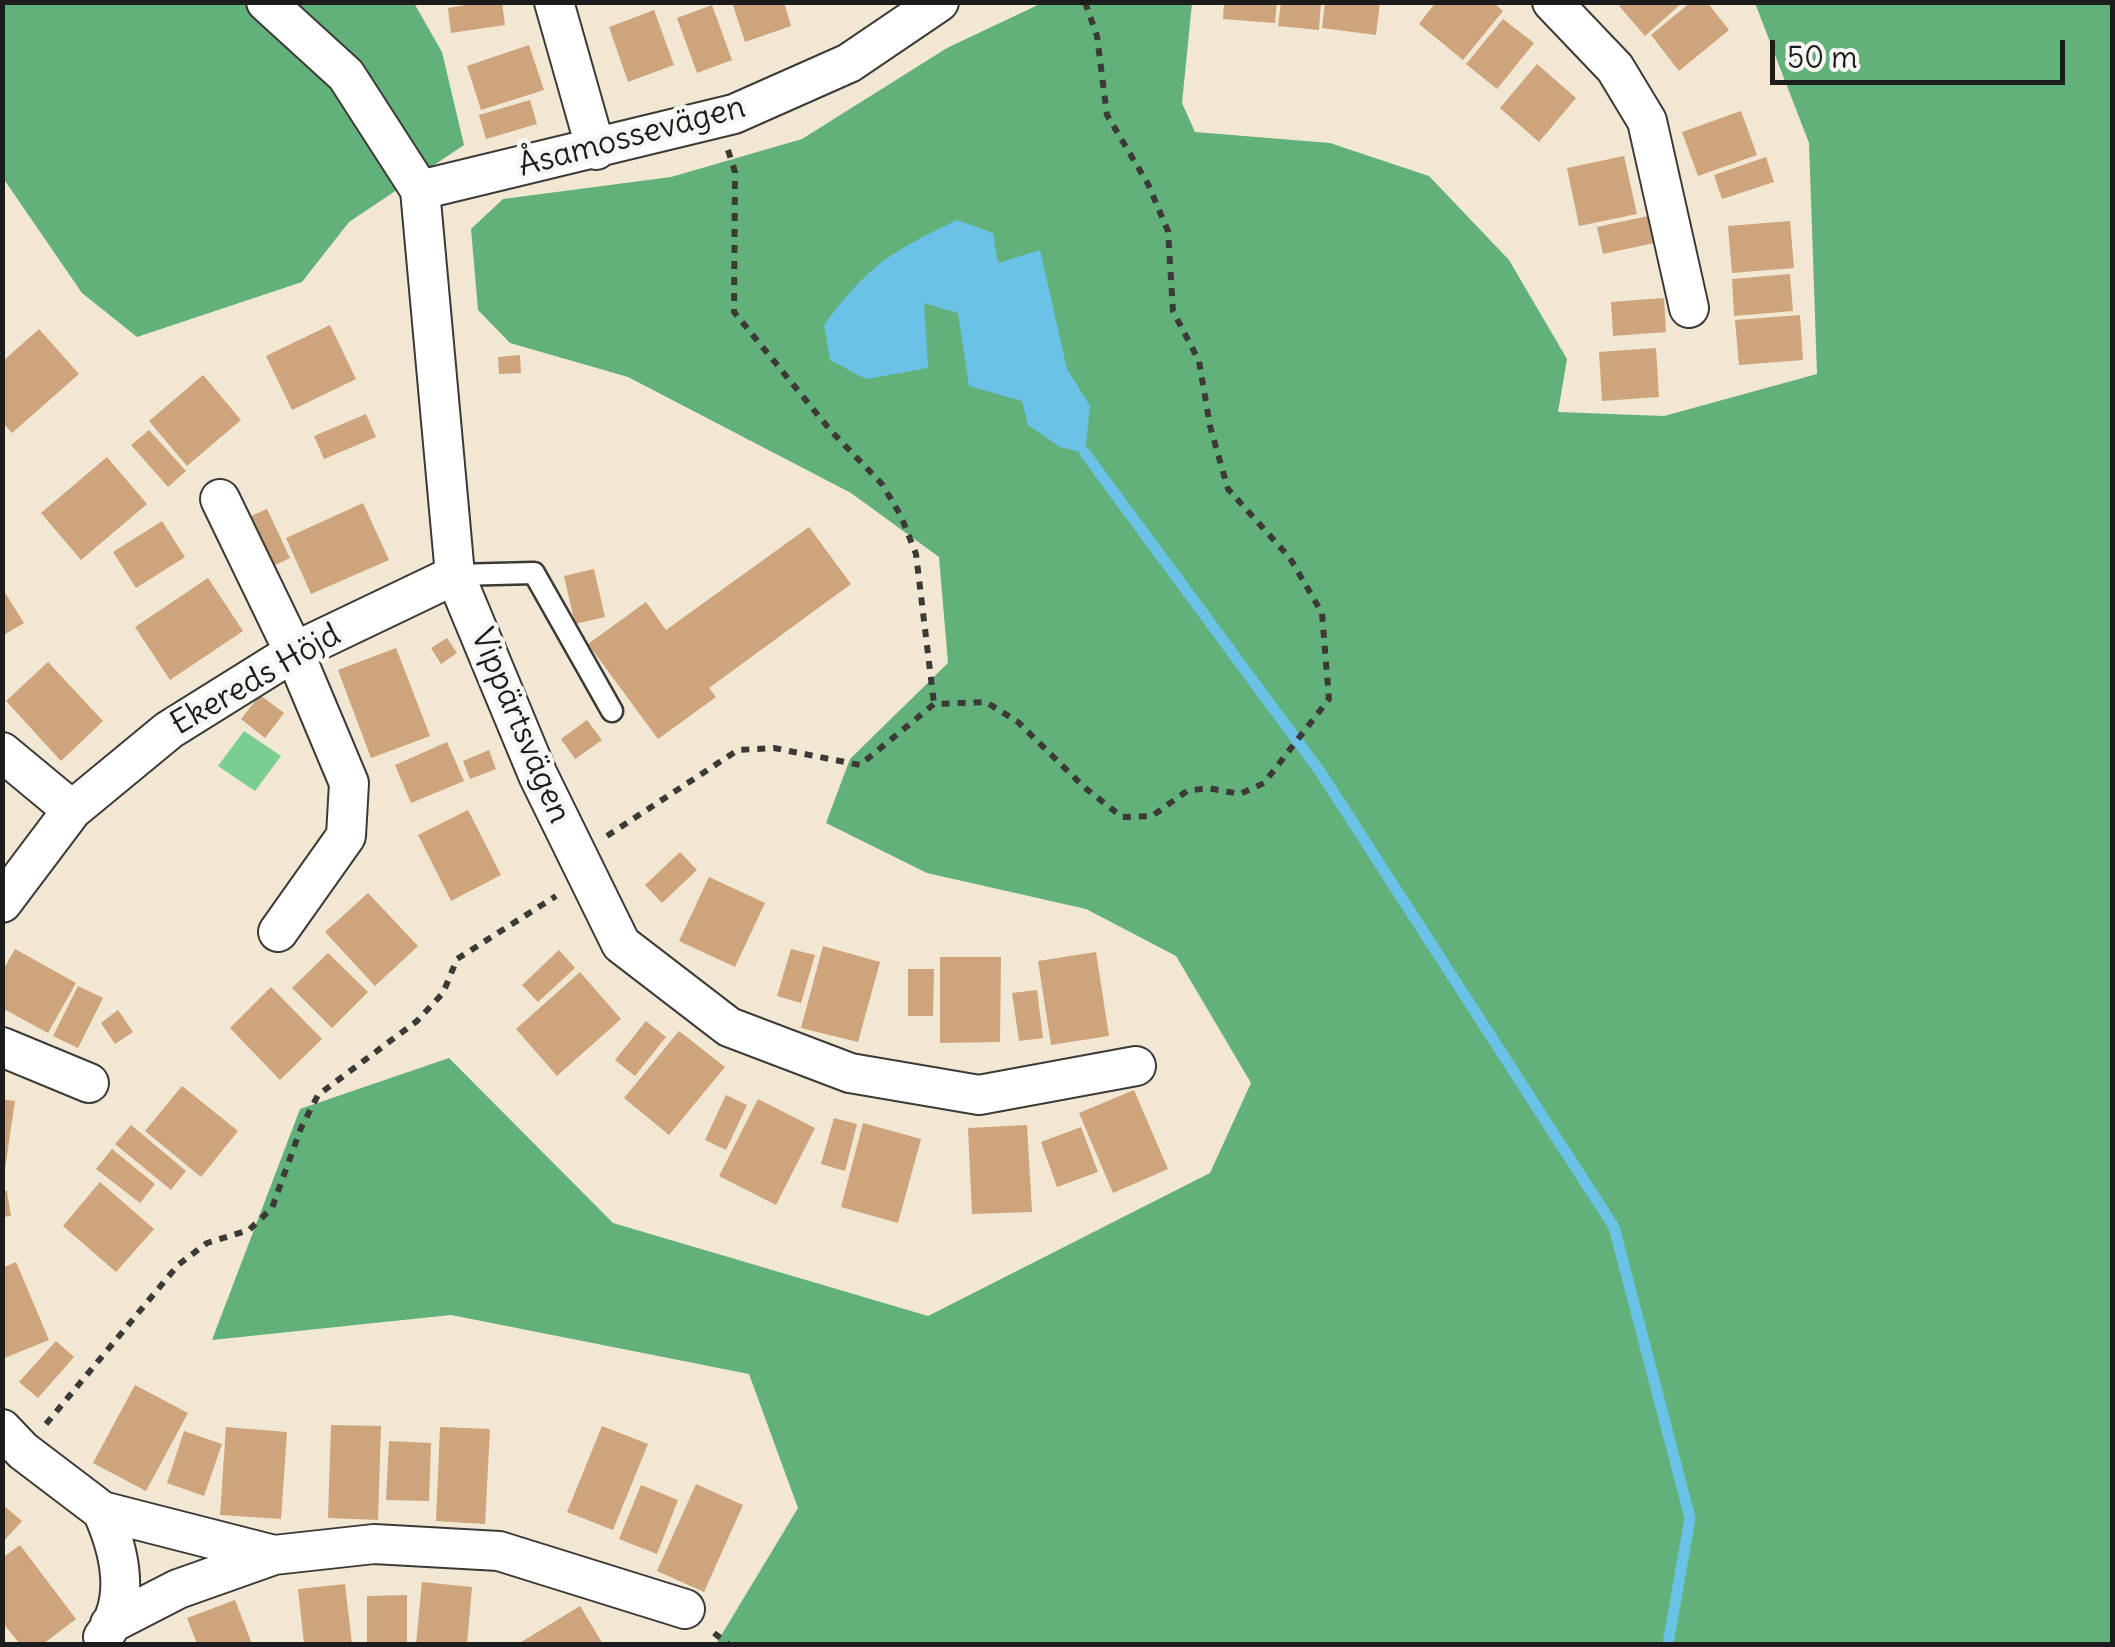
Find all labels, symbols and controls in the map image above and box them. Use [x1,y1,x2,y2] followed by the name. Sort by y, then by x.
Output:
[1775,20,2070,82] scale bar
[1787,38,1857,76] text: 50 m
[515,88,749,186] street label: Åsamossevägen
[164,616,348,744] street label: Ekereds Höjd
[462,623,578,829] street label: Vippärtsvägen

